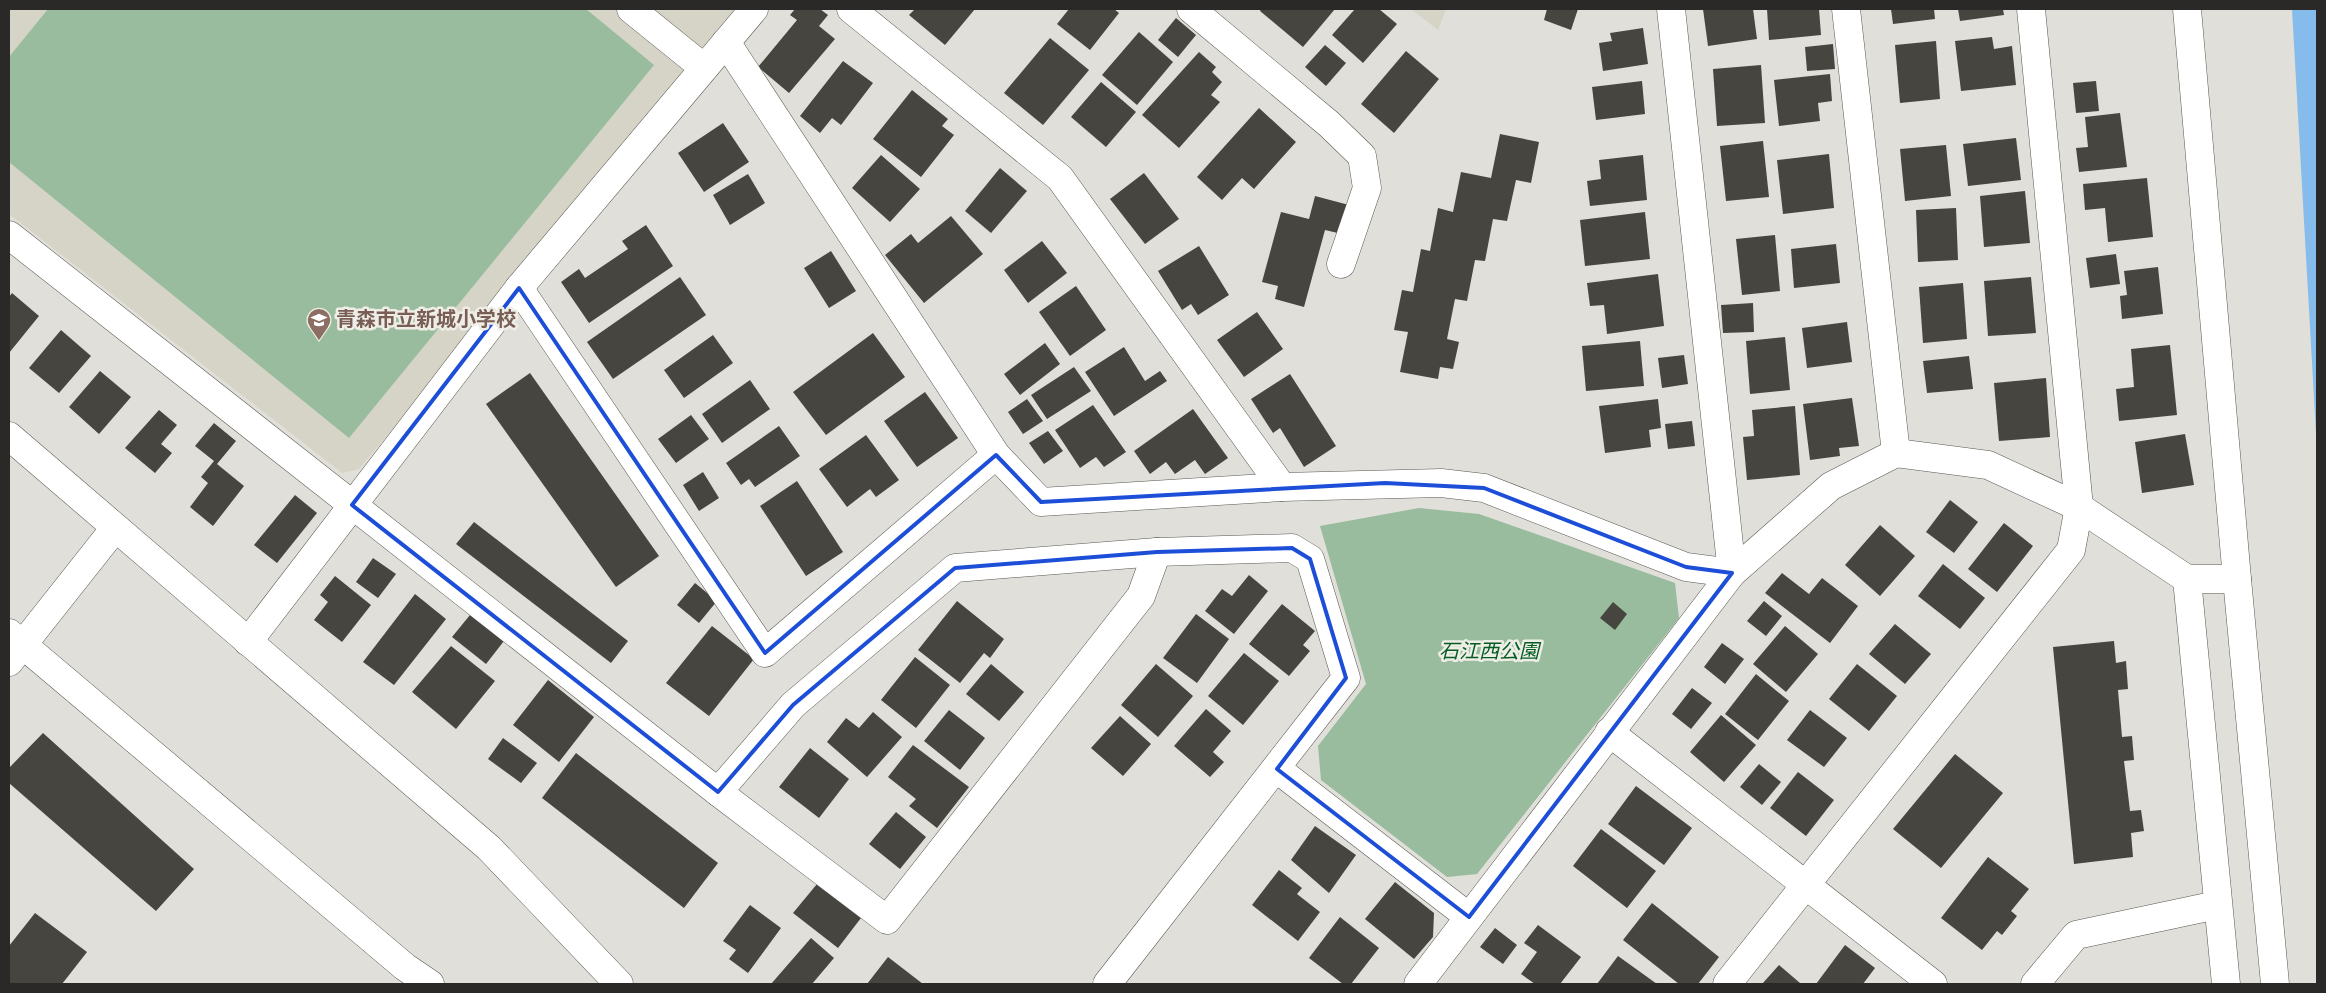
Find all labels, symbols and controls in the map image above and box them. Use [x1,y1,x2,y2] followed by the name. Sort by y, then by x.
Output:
[336,305,516,335] place label: 青森市立新城小学校
[306,307,332,341] school or university icon: 青森市立新城小学校
[1439,637,1542,667] park label: 石江西公園

